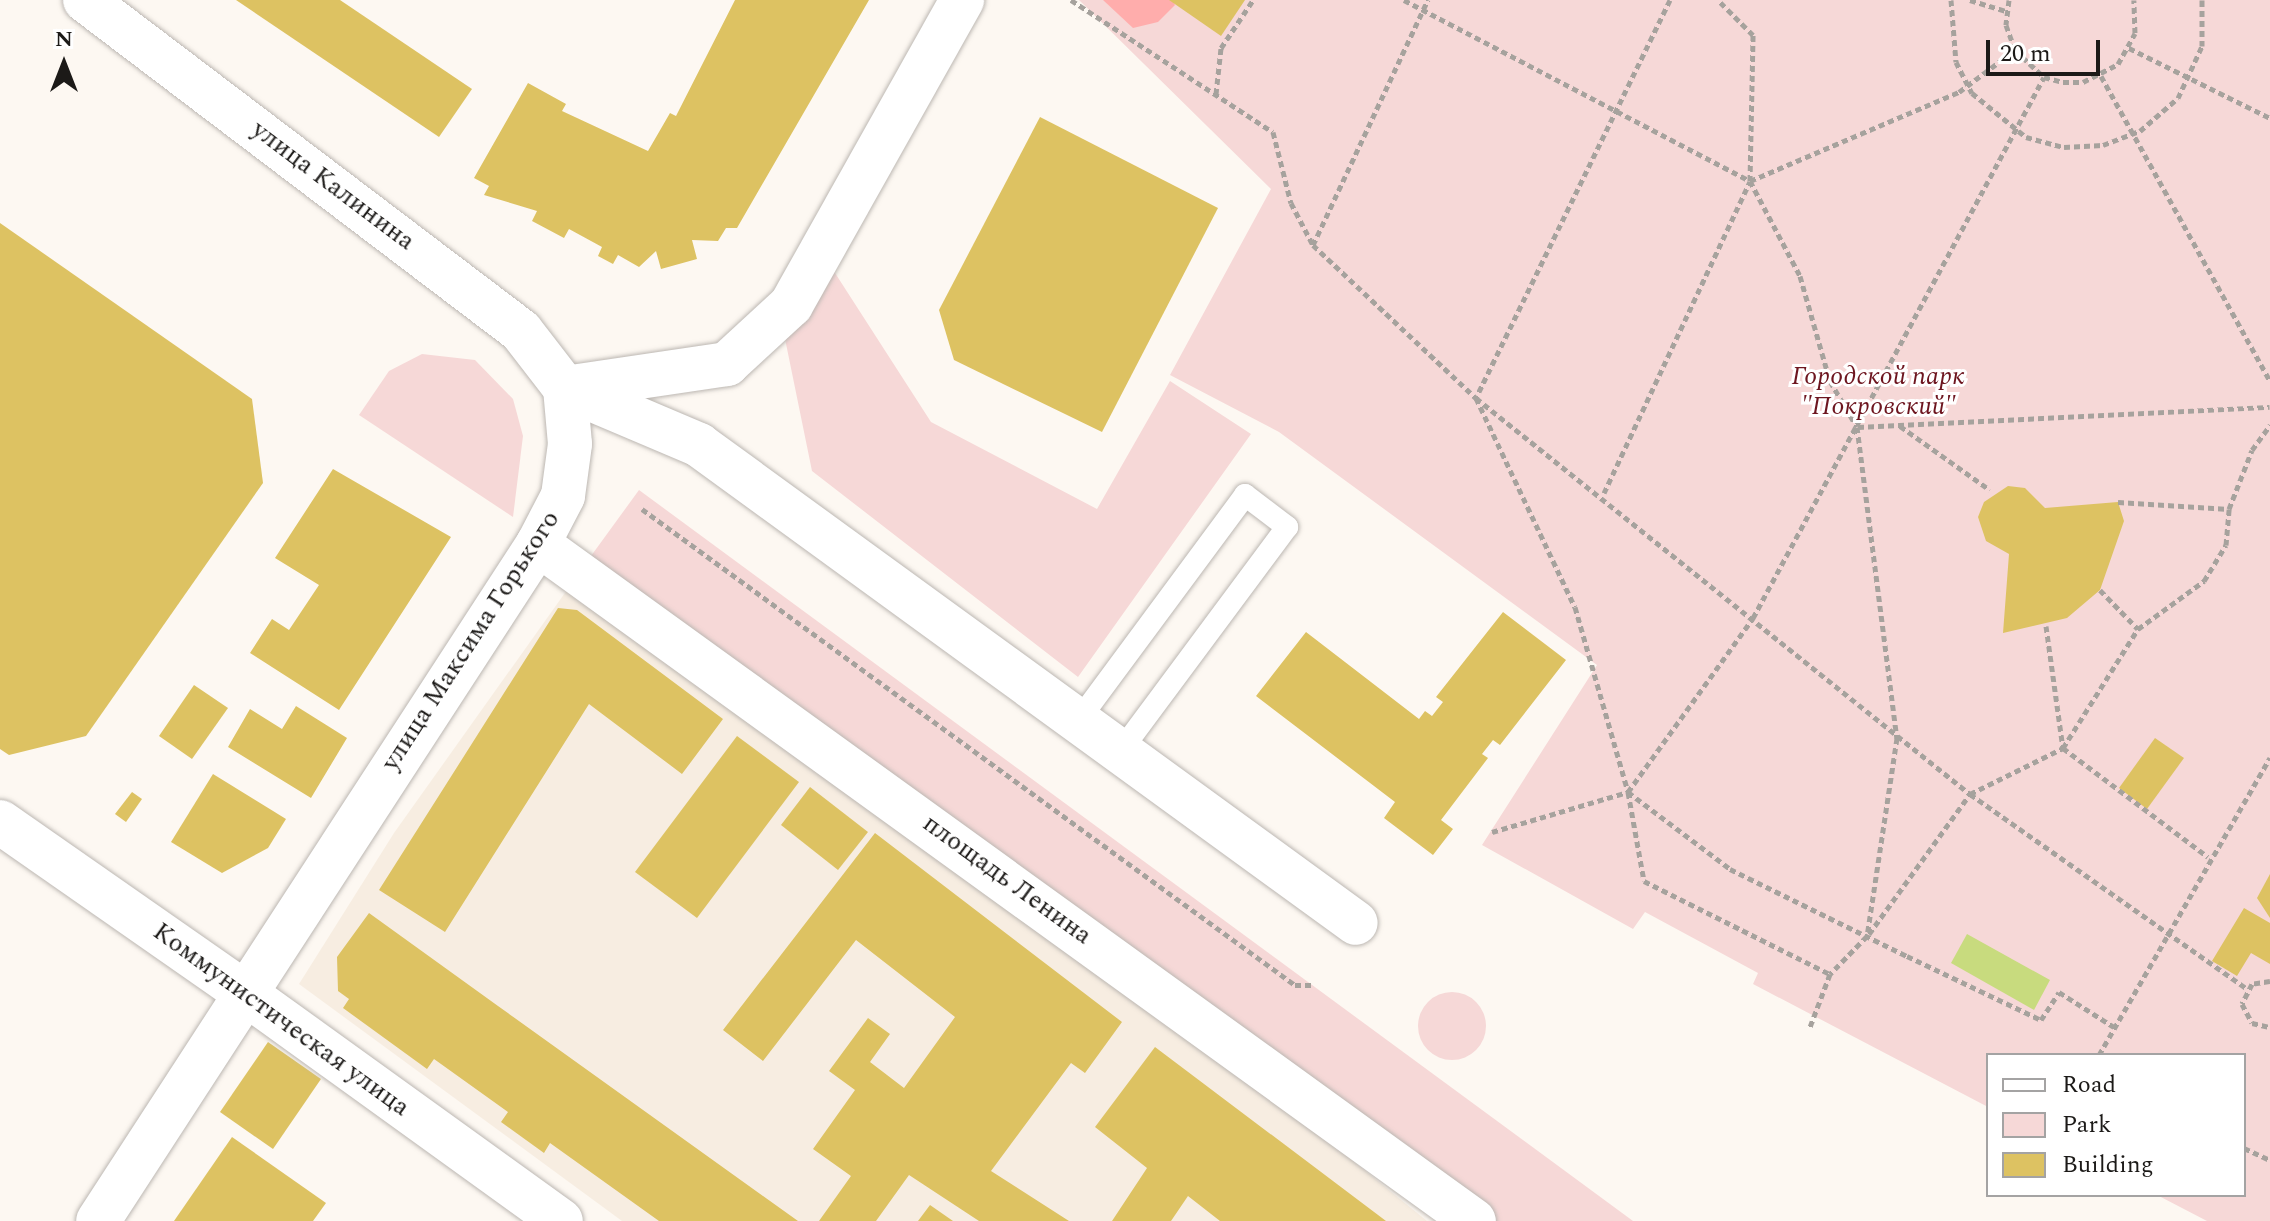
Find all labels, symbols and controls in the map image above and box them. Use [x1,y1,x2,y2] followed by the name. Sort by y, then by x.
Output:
[55,23,73,56] text: N
[24,24,104,104] north arrow
[1990,24,2104,74] scale bar
[2000,36,2051,72] text: 20 m
[245,114,421,258] street label: улица Калинина
[1791,361,1965,422] park label: Городской парк "Покровский"
[375,505,567,777] street label: улица Максима Горького
[916,808,1098,952] street label: площадь Ленина
[147,916,415,1124] street label: Коммунистическая улица
[1986,1053,2246,1197] legend
[2062,1067,2116,1103] text: Road
[2062,1107,2112,1143] text: Park
[2062,1147,2154,1183] text: Building

